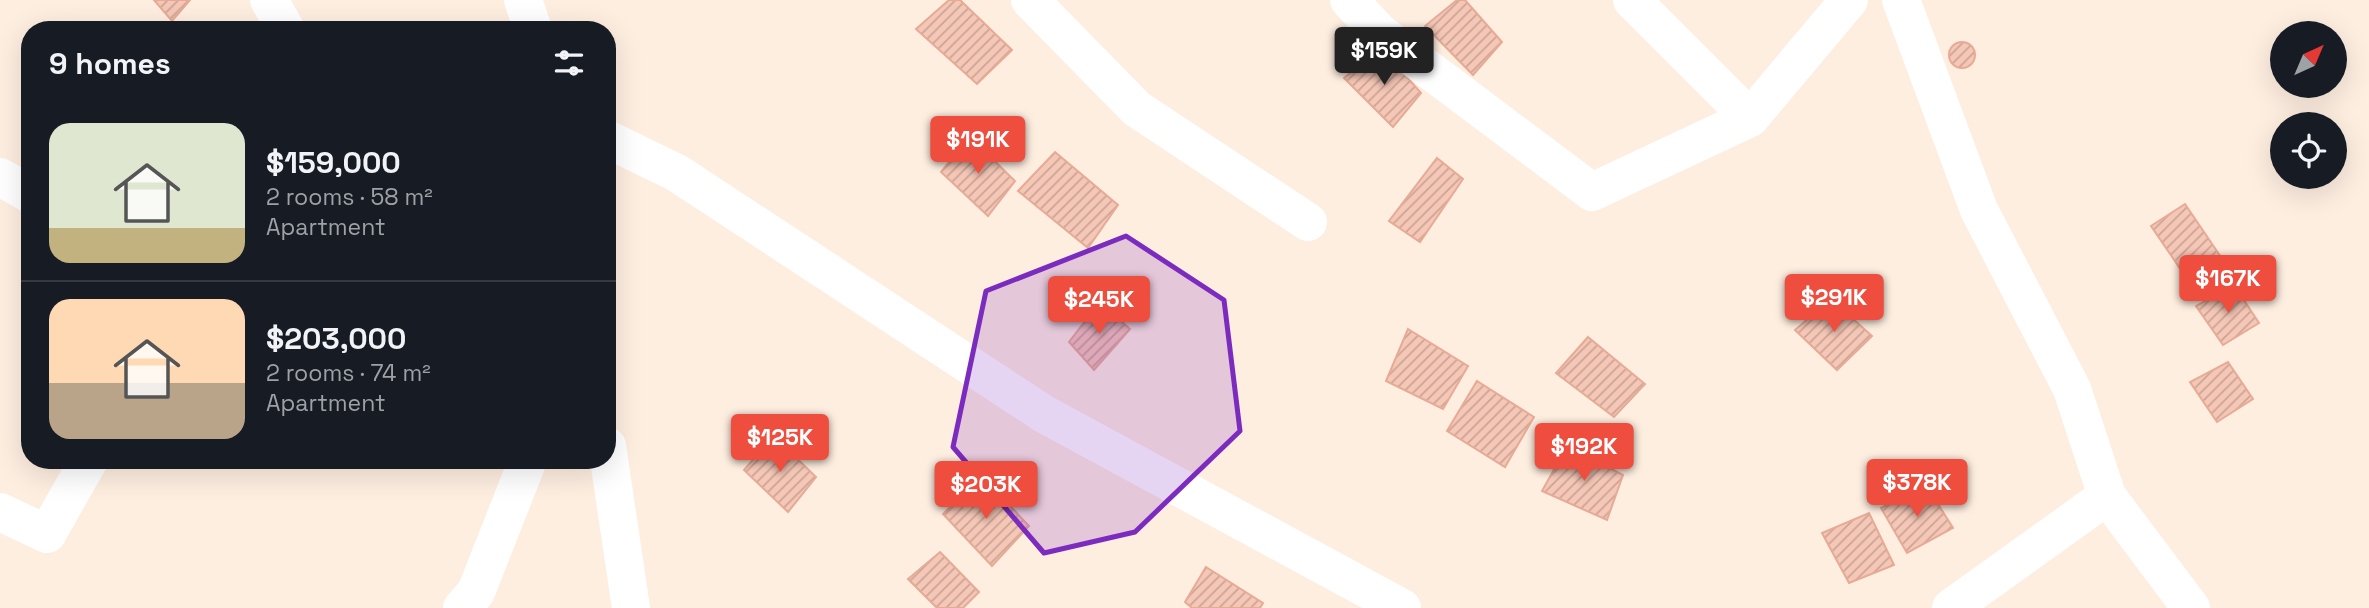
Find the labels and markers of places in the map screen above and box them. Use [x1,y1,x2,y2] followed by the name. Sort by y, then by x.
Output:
[1335,28,1433,87] pin: $159K
[929,116,1027,176] pin: $191K
[2179,256,2277,315] pin: $167K
[1785,274,1883,334] pin: $291K
[1050,276,1148,336] pin: $245K
[731,414,829,474] pin: $125K
[1535,424,1633,483] pin: $192K
[1868,460,1966,519] pin: $378K
[937,462,1035,521] pin: $203K

